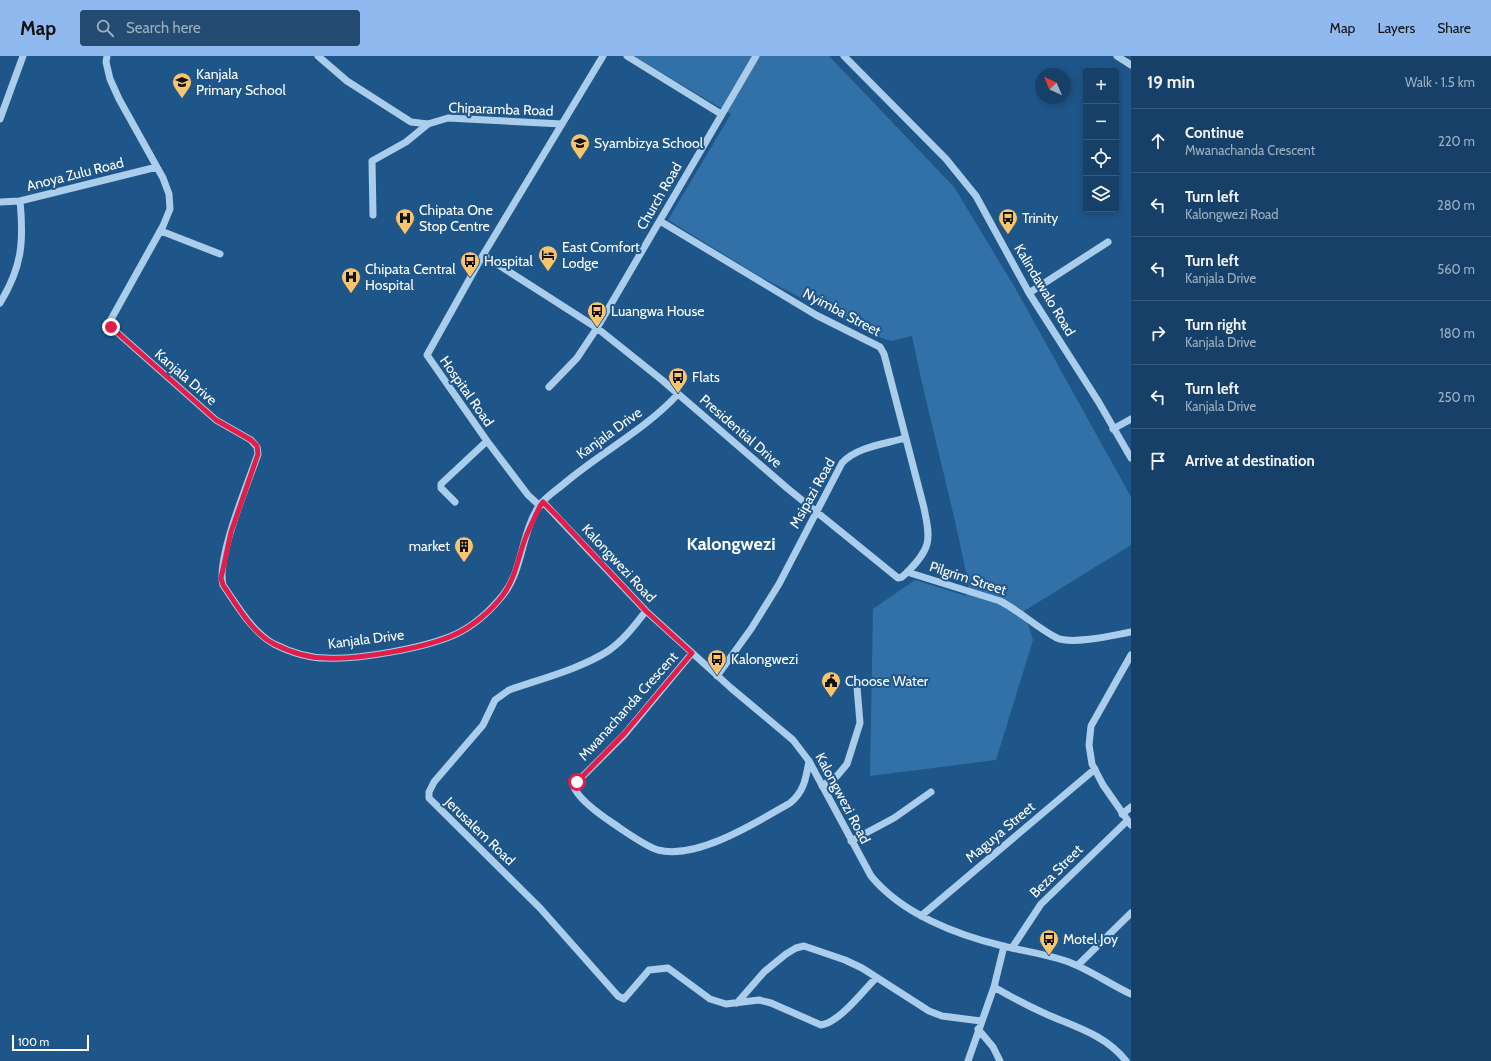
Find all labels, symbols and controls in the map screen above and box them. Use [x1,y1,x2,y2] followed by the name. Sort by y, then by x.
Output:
[80,10,360,46] search box
[20,17,56,40] text: Map
[94,17,116,39] icon: search
[126,19,201,37] text: Search here
[1330,19,1355,37] text: Map
[1377,19,1415,37] text: Layers
[1437,19,1471,37] text: Share
[196,65,286,99] place label: Kanjala Primary School
[1035,68,1071,104] north arrow
[1083,68,1119,212] map controls
[1083,68,1119,104] button: +
[171,71,193,99] school or university icon: Kanjala Primary School
[1147,72,1195,92] text: 19 min
[1405,74,1475,90] text: Walk · 1.5 km
[448,98,554,120] street label: Chiparamba Road
[1083,104,1119,140] button: −
[1185,124,1244,142] text: Continue
[1147,130,1169,152] icon: ahead
[569,132,591,160] school or university icon: Syambizya School
[1438,133,1475,149] text: 220 m
[594,134,704,152] place label: Syambizya School
[1083,140,1119,176] button: locate
[1185,142,1315,158] text: Mwanachanda Crescent
[25,153,125,195] street label: Anoya Zulu Road
[632,159,686,233] street label: Church Road
[1083,176,1119,212] button: layers
[1185,188,1239,206] text: Turn left
[1147,194,1169,216] icon: left
[1437,197,1475,213] text: 280 m
[419,201,493,235] place label: Chipata One Stop Centre
[1185,206,1279,222] text: Kalongwezi Road
[394,207,416,235] hospital icon: Chipata One Stop Centre
[997,207,1019,235] bus stop icon: Trinity
[1022,209,1058,227] place label: Trinity
[562,238,640,272] place label: East Comfort Lodge
[1010,241,1080,339] street label: Kalindawalo Road
[537,244,559,272] hotel icon: East Comfort Lodge
[459,250,481,278] bus stop icon: Hospital
[484,252,533,270] place label: Hospital
[1185,252,1239,270] text: Turn left
[1147,258,1169,280] icon: left
[365,260,456,294] place label: Chipata Central Hospital
[1437,261,1475,277] text: 560 m
[340,266,362,294] hospital icon: Chipata Central Hospital
[1185,270,1256,286] text: Kanjala Drive
[800,284,884,340] street label: Nyimba Street
[586,300,608,328] bus stop icon: Luangwa House
[611,302,704,320] place label: Luangwa House
[1185,316,1246,334] text: Turn right
[102,318,120,336] route end
[1147,322,1169,344] icon: right
[1439,325,1475,341] text: 180 m
[1185,334,1256,350] text: Kanjala Drive
[151,345,221,409] street label: Kanjala Drive
[436,352,498,430] street label: Hospital Road
[667,366,689,394] bus stop icon: Flats
[692,368,720,386] place label: Flats
[1185,380,1239,398] text: Turn left
[1147,386,1169,408] icon: left
[1438,389,1475,405] text: 250 m
[696,390,786,472] street label: Presidential Drive
[1185,398,1256,414] text: Kanjala Drive
[573,403,645,463] street label: Kanjala Drive
[1147,450,1169,472] icon: arrive
[1185,452,1315,470] text: Arrive at destination
[785,455,839,531] street label: Msipazi Road
[578,520,660,606] street label: Kalongwezi Road
[686,533,776,555] district label: Kalongwezi
[453,535,475,563] building icon: market
[409,537,450,555] place label: market
[927,557,1009,599] street label: Pilgrim Street
[327,625,405,653] street label: Kanjala Drive
[574,648,682,764] street label: Mwanachanda Crescent
[706,648,728,676] bus stop icon: Kalongwezi
[731,650,798,668] place label: Kalongwezi
[820,670,842,698] public building icon: Choose Water
[845,672,929,690] place label: Choose Water
[811,749,875,847] street label: Kalongwezi Road
[568,773,586,791] route start
[440,792,519,869] street label: Jerusalem Road
[962,798,1039,866] street label: Maguya Street
[1026,840,1087,901] street label: Beza Street
[1038,928,1060,956] bus stop icon: Motel Joy
[1063,930,1118,948] place label: Motel Joy
[12,1033,89,1052] scale bar
[18,1035,49,1049] text: 100 m

